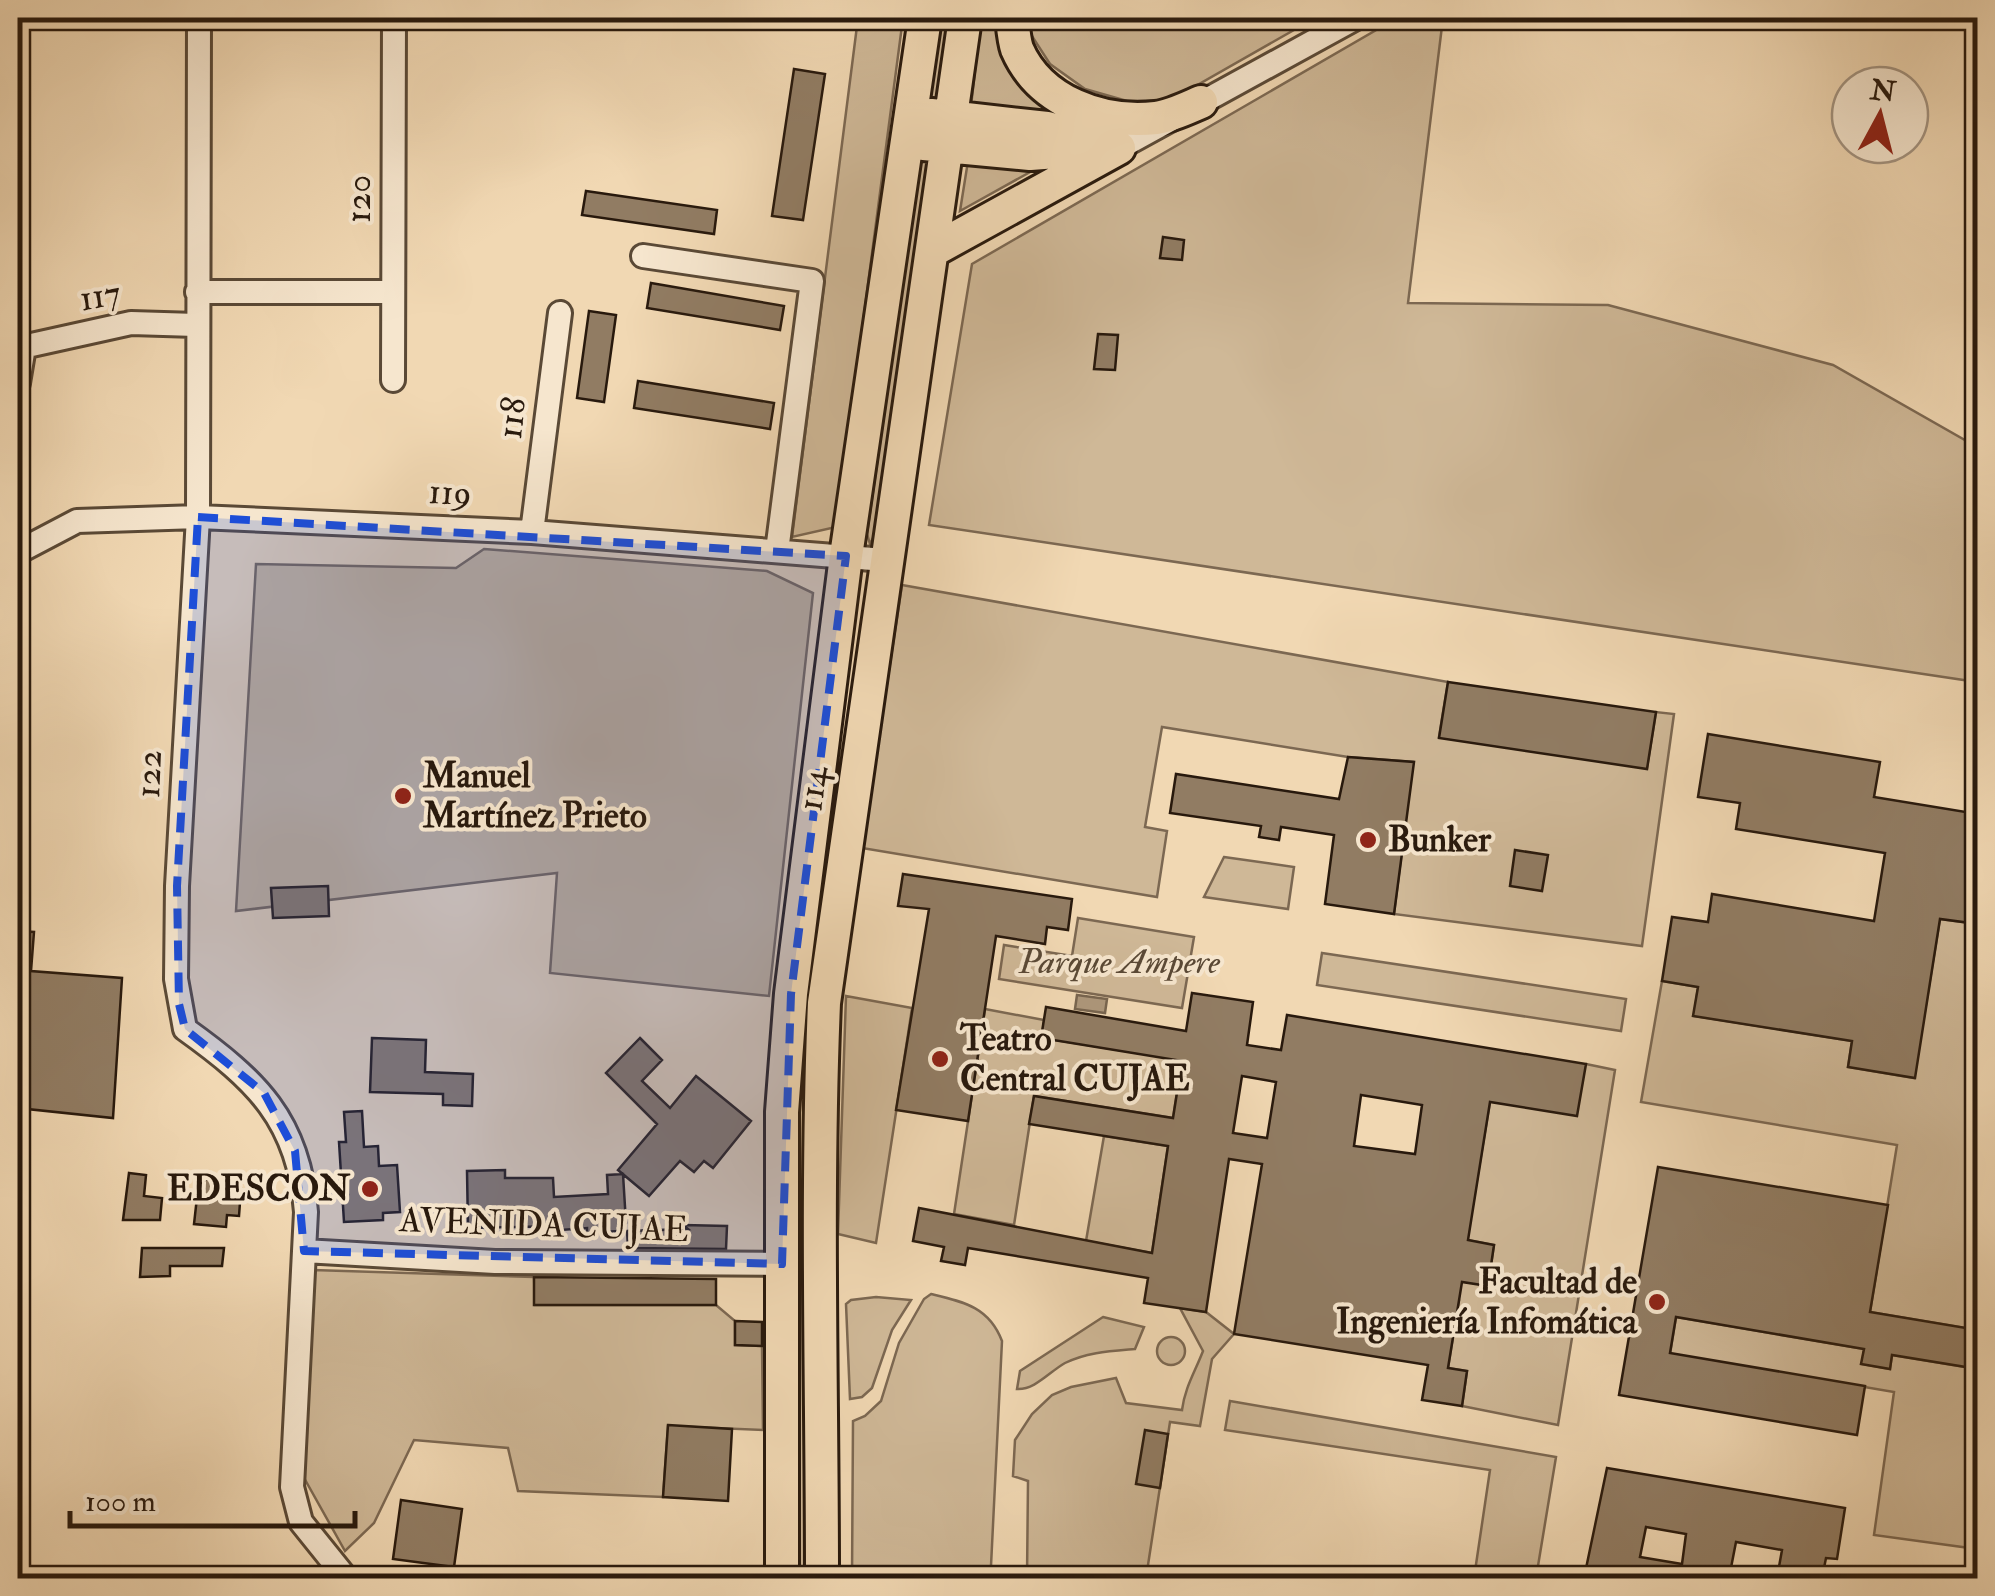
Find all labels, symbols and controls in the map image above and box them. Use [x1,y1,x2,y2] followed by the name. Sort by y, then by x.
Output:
[1830,65,1930,165] north arrow
[1867,73,1898,111] text: N
[337,175,381,223] street label: 120
[76,271,124,321] street label: 117
[488,395,536,441] street label: 118
[427,470,473,516] street label: 119
[126,749,172,799] street label: 122
[422,754,647,838] place label: Manuel Martínez Prieto
[788,762,838,814] street label: 114
[392,785,414,807] marker: Manuel Martínez Prieto
[1388,818,1492,862] place label: Bunker
[1357,829,1379,851] marker: Bunker
[1017,940,1220,984] park label: Parque Ampere
[959,1017,1190,1102] place label: Teatro Central CUJAE
[929,1048,951,1070] marker: Teatro Central CUJAE
[167,1167,351,1211] place label: EDESCON
[359,1178,381,1200] marker: EDESCON
[398,1198,689,1252] street label: AVENIDA CUJAE
[1336,1260,1639,1344] place label: Facultad de Ingeniería Infomática
[1646,1291,1668,1313] marker: Facultad de Ingeniería Infomática
[70,1466,355,1528] scale bar
[85,1483,156,1520] text: 100 m

